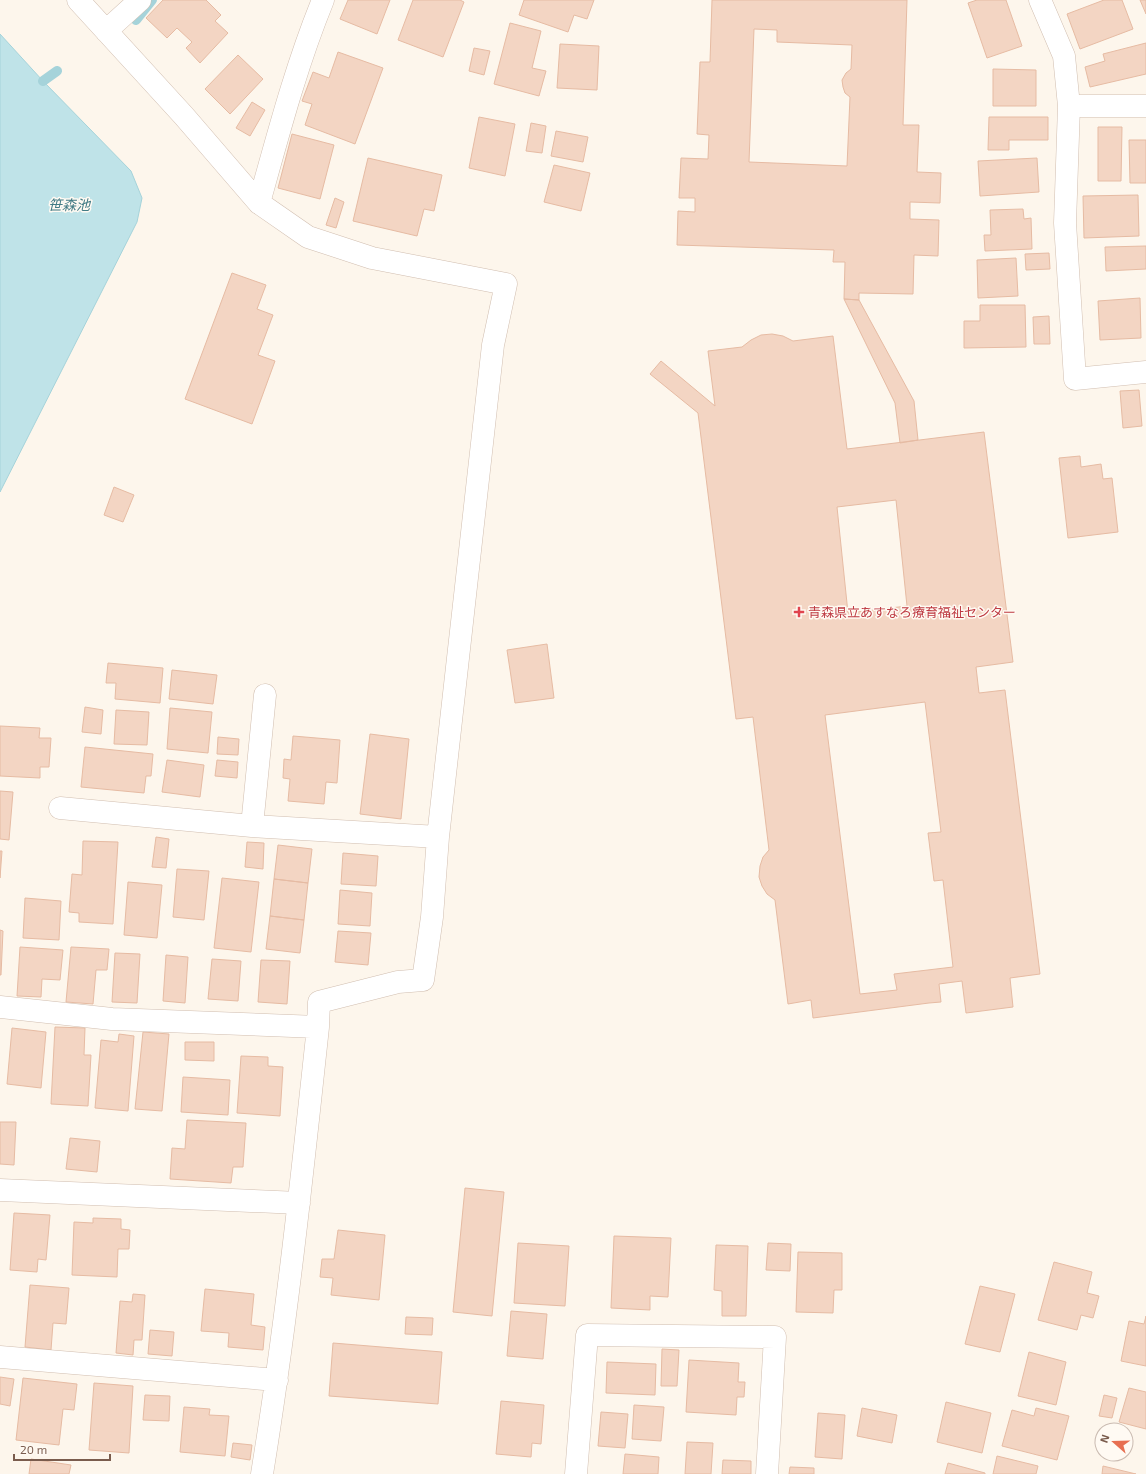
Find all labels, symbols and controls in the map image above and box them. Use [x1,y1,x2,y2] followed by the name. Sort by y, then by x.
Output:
[48,196,92,213] water label: 笹森池
[808,604,1016,620] place label: 青森県立あすなろ療育福祉センター
[793,606,805,618] marker: 青森県立あすなろ療育福祉センター
[1094,1422,1134,1462] north arrow
[1097,1432,1112,1444] text: N
[14,1436,110,1462] scale bar
[20,1442,47,1456] text: 20 m

